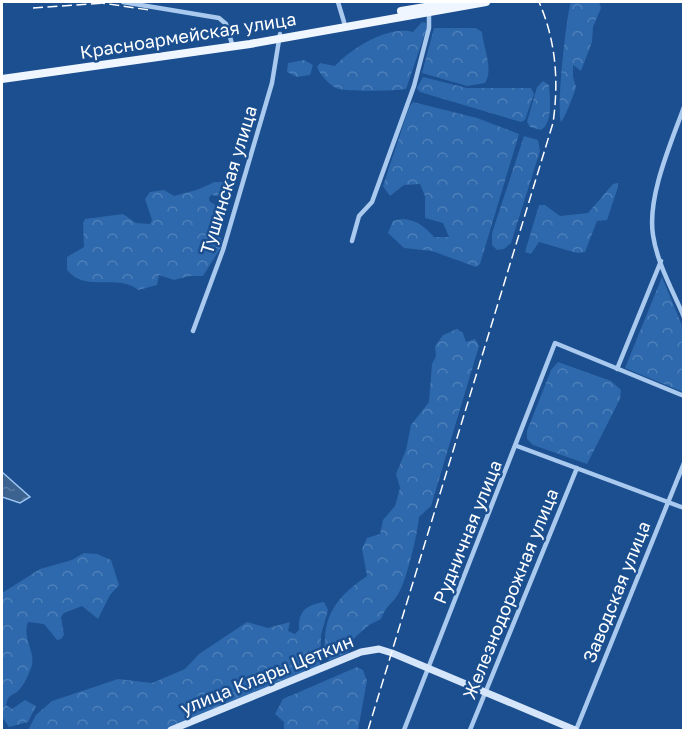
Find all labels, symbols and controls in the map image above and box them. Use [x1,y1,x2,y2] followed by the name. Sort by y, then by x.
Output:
[78,7,298,63] street label: Красноармейская улица
[195,103,261,257] street label: Тушинская улица
[428,456,506,607] street label: Рудничная улица
[458,485,562,702] street label: Железнодорожная улица
[578,517,655,666] street label: Заводская улица
[177,629,356,719] street label: улица Клары Цеткин

